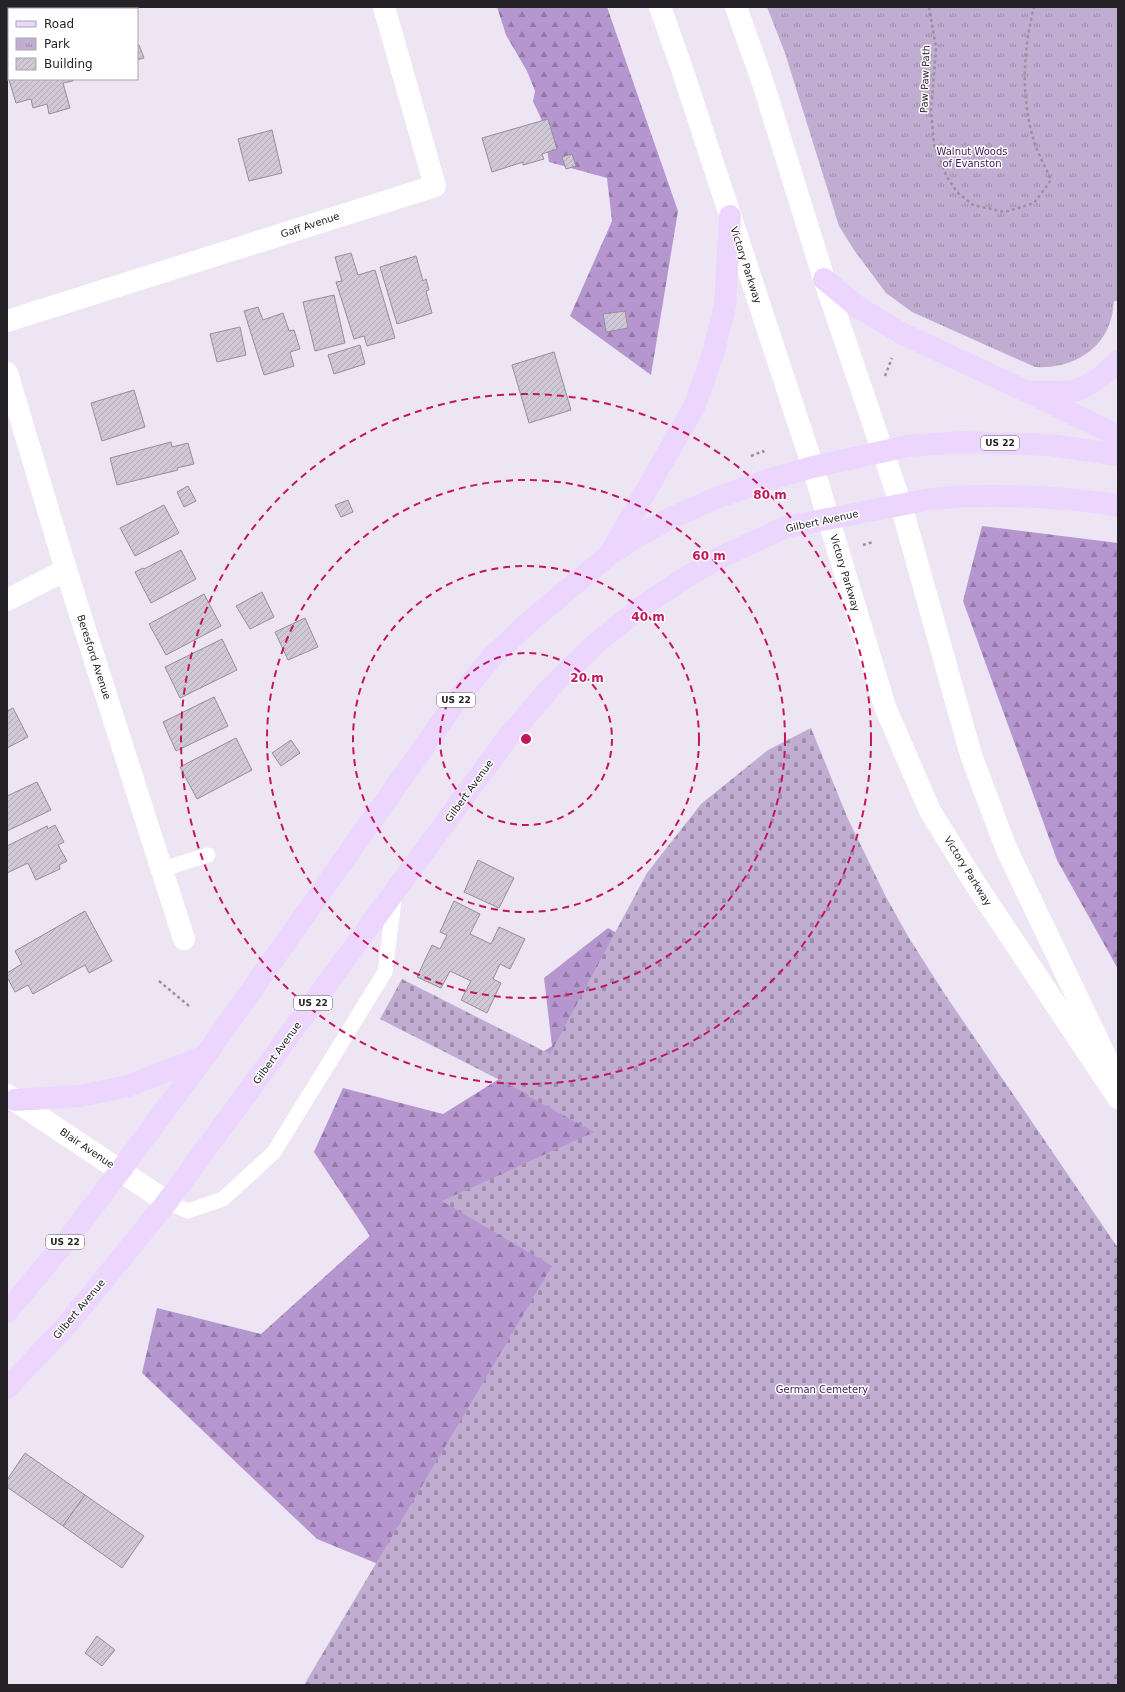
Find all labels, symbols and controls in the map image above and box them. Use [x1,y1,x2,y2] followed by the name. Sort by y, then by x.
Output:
[8,8,138,80] legend
[44,17,74,31] text: Road
[44,37,70,51] text: Park
[918,45,932,113] street label: Paw Paw Path
[44,57,93,71] text: Building
[936,146,1008,169] park label: Walnut Woods of Evanston
[279,210,341,240] street label: Gaff Avenue
[728,225,764,305] street label: Victory Parkway
[981,436,1019,450] road number: US 22
[753,488,787,502] text: 80 m
[785,508,859,534] street label: Gilbert Avenue
[828,533,862,613] street label: Victory Parkway
[692,549,726,563] text: 60 m
[631,610,665,624] text: 40 m
[75,613,113,701] street label: Beresford Avenue
[570,671,604,685] text: 20 m
[437,693,475,707] road number: US 22
[519,732,533,746] centre of rings
[443,758,495,824] street label: Gilbert Avenue
[942,834,994,908] street label: Victory Parkway
[294,996,332,1010] road number: US 22
[251,1020,303,1086] street label: Gilbert Avenue
[58,1126,116,1170] street label: Blair Avenue
[46,1235,84,1249] road number: US 22
[51,1277,107,1341] street label: Gilbert Avenue
[776,1384,868,1395] park label: German Cemetery

